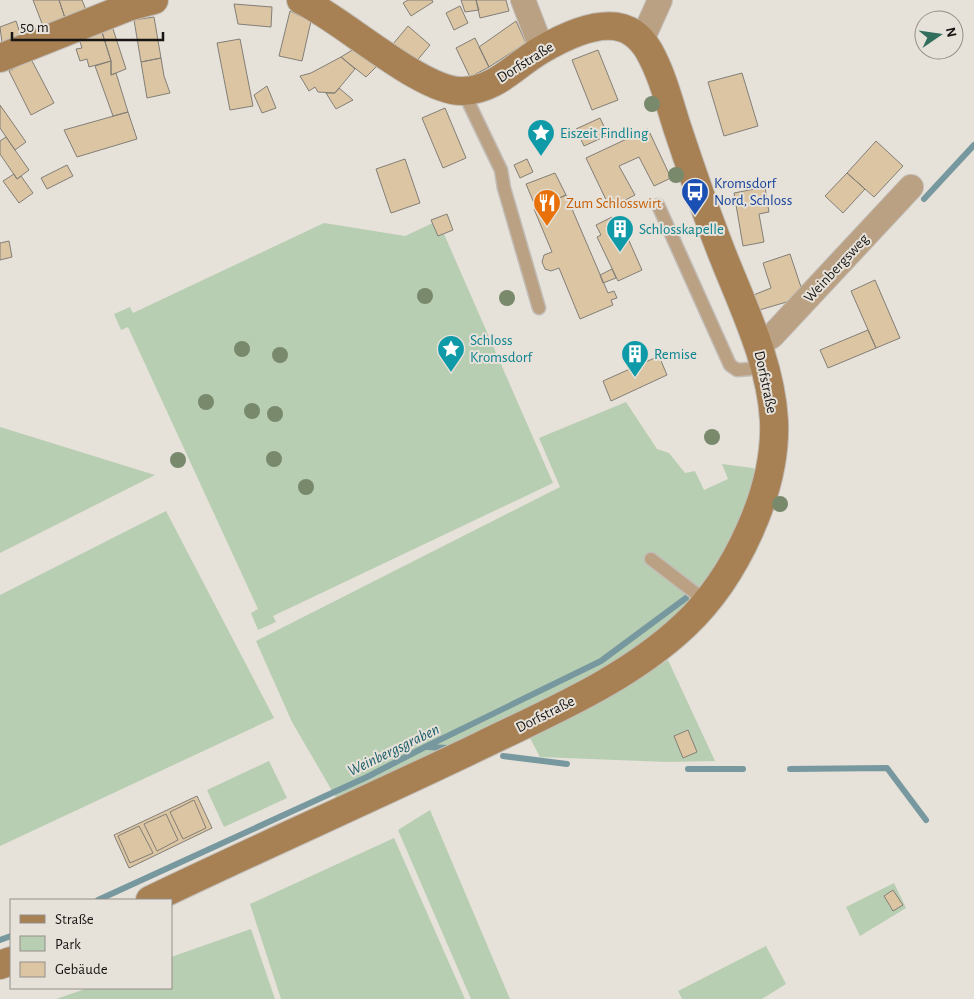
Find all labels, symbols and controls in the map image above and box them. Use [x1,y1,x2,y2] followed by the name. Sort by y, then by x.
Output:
[12,10,164,42] scale bar
[914,10,964,60] north arrow
[20,20,49,35] text: 50 m
[943,26,959,39] text: N
[494,39,556,86] street label: Dorfstraße
[526,118,556,157] place icon: Eiszeit Findling
[560,126,649,141] place label: Eiszeit Findling
[714,176,792,208] place label: Kromsdorf Nord, Schloss
[680,177,710,216] bus stop icon: Kromsdorf Nord, Schloss
[532,188,562,227] restaurant icon: Zum Schlosswirt
[566,196,662,211] place label: Zum Schlosswirt
[605,214,635,253] building icon: Schlosskapelle
[639,222,724,237] place label: Schlosskapelle
[801,231,872,305] street label: Weinbergsweg
[470,333,533,365] place label: Schloss Kromsdorf
[436,334,466,373] place icon: Schloss Kromsdorf
[620,339,650,378] building icon: Remise
[654,347,697,362] place label: Remise
[752,349,779,415] street label: Dorfstraße
[514,693,577,736] street label: Dorfstraße
[345,721,442,779] water label: Weinbergsgraben
[10,899,172,989] legend
[55,912,94,927] text: Straße
[55,937,81,952] text: Park
[55,962,108,977] text: Gebäude

